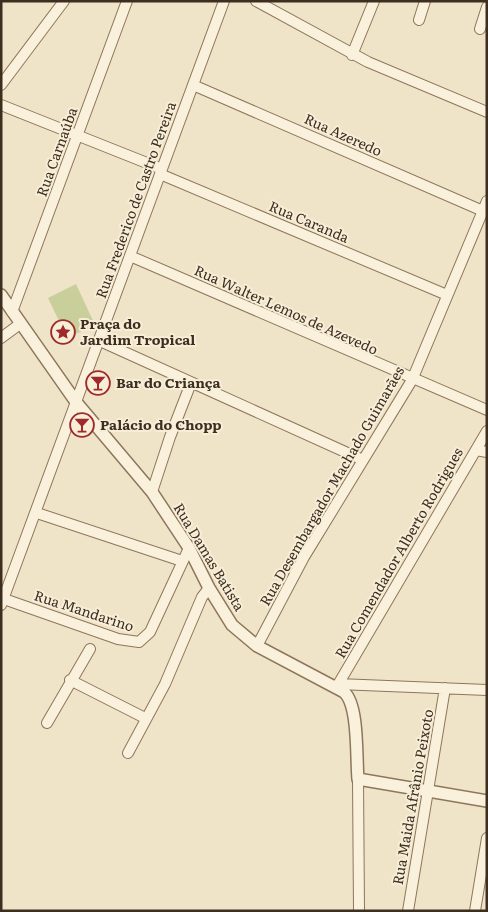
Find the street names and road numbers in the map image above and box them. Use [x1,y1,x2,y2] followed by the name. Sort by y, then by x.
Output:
[90,98,180,301] street label: Rua Frederico de Castro Pereira
[31,104,82,199] street label: Rua Carnaúba
[301,108,386,160] street label: Rua Azeredo
[266,195,353,247] street label: Rua Caranda
[191,259,381,359] street label: Rua Walter Lemos de Azevedo
[254,362,408,609] street label: Rua Desembargador Machado Guimarães
[329,444,467,661] street label: Rua Comendador Alberto Rodrigues
[170,499,250,615] street label: Rua Damas Batista
[32,585,137,636] street label: Rua Mandarino
[387,707,437,886] street label: Rua Maida Afrânio Peixoto

